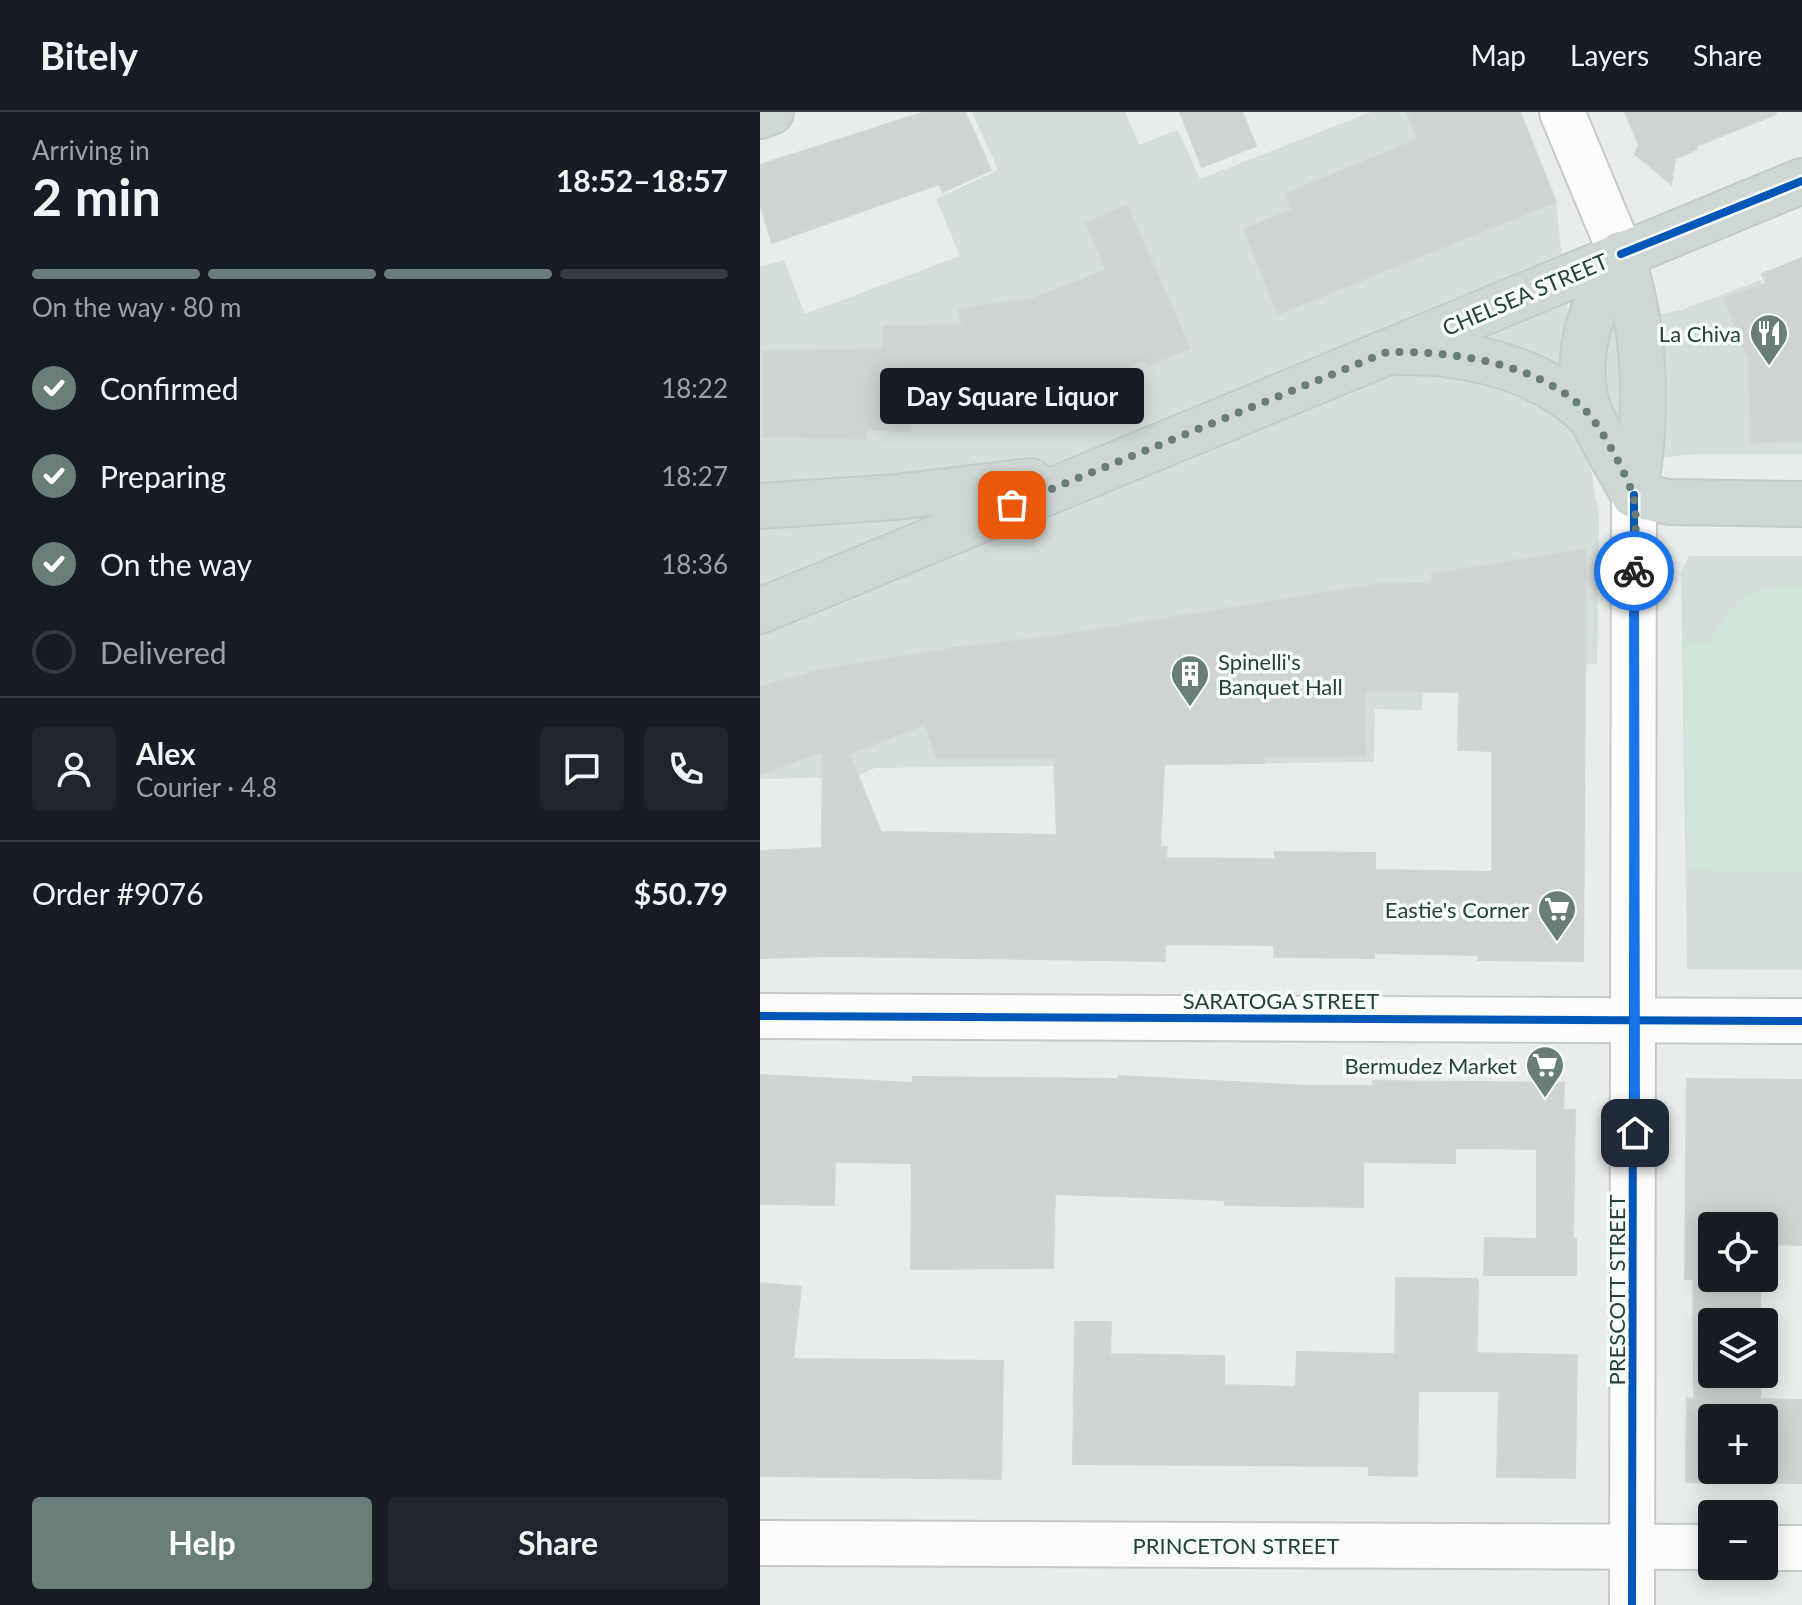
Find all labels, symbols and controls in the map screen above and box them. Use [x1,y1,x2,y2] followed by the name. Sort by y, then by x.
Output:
[40,32,138,78] text: Bitely
[1471,38,1526,72] text: Map
[1570,38,1649,72] text: Layers
[1693,38,1762,72] text: Share
[32,134,150,166] text: Arriving in
[556,162,728,198] text: 18:52–18:57
[32,165,161,227] text: 2 min
[1438,247,1612,341] street label: CHELSEA STREET
[32,291,241,323] text: On the way · 80 m
[1748,312,1790,367] restaurant icon: La Chiva
[1659,320,1741,347] place label: La Chiva
[32,366,76,410] icon: check
[880,369,1144,425] callout: Day Square Liquor
[100,370,239,406] text: Confirmed
[661,372,728,404] text: 18:22
[906,380,1118,412] text: Day Square Liquor
[32,454,76,498] icon: check
[100,458,226,494] text: Preparing
[661,460,728,492] text: 18:27
[978,471,1046,539] pin
[990,483,1034,527] icon: bag
[1594,531,1674,611] courier
[32,542,76,586] icon: check
[100,546,252,582] text: On the way
[661,548,728,580] text: 18:36
[1612,549,1656,593] icon: bike
[100,634,227,670] text: Delivered
[1218,648,1343,700] place label: Spinelli's Banquet Hall
[1169,653,1211,708] building icon: Spinelli's Banquet Hall
[32,727,116,811] button: person
[540,727,624,811] button: chat
[644,727,728,811] button: phone
[136,735,196,771] text: Alex
[136,771,277,803] text: Courier · 4.8
[32,875,204,911] text: Order #9076
[634,875,728,911] text: $50.79
[1536,888,1578,943] supermarket icon: Eastie's Corner
[1385,896,1529,923] place label: Eastie's Corner
[1183,987,1379,1014] street label: SARATOGA STREET
[1524,1044,1566,1099] supermarket icon: Bermudez Market
[1344,1052,1517,1079] place label: Bermudez Market
[1601,1099,1669,1167] pin
[1613,1111,1657,1155] icon: home
[1603,1194,1630,1386] street label: PRESCOTT STREET
[1698,1212,1778,1580] map controls
[1698,1212,1778,1292] button: locate
[1698,1308,1778,1388] button: layers
[1698,1404,1778,1484] button: +
[32,1497,372,1589] button: Help
[388,1497,728,1589] button: Share
[1698,1500,1778,1580] button: −
[1133,1532,1339,1559] street label: PRINCETON STREET

